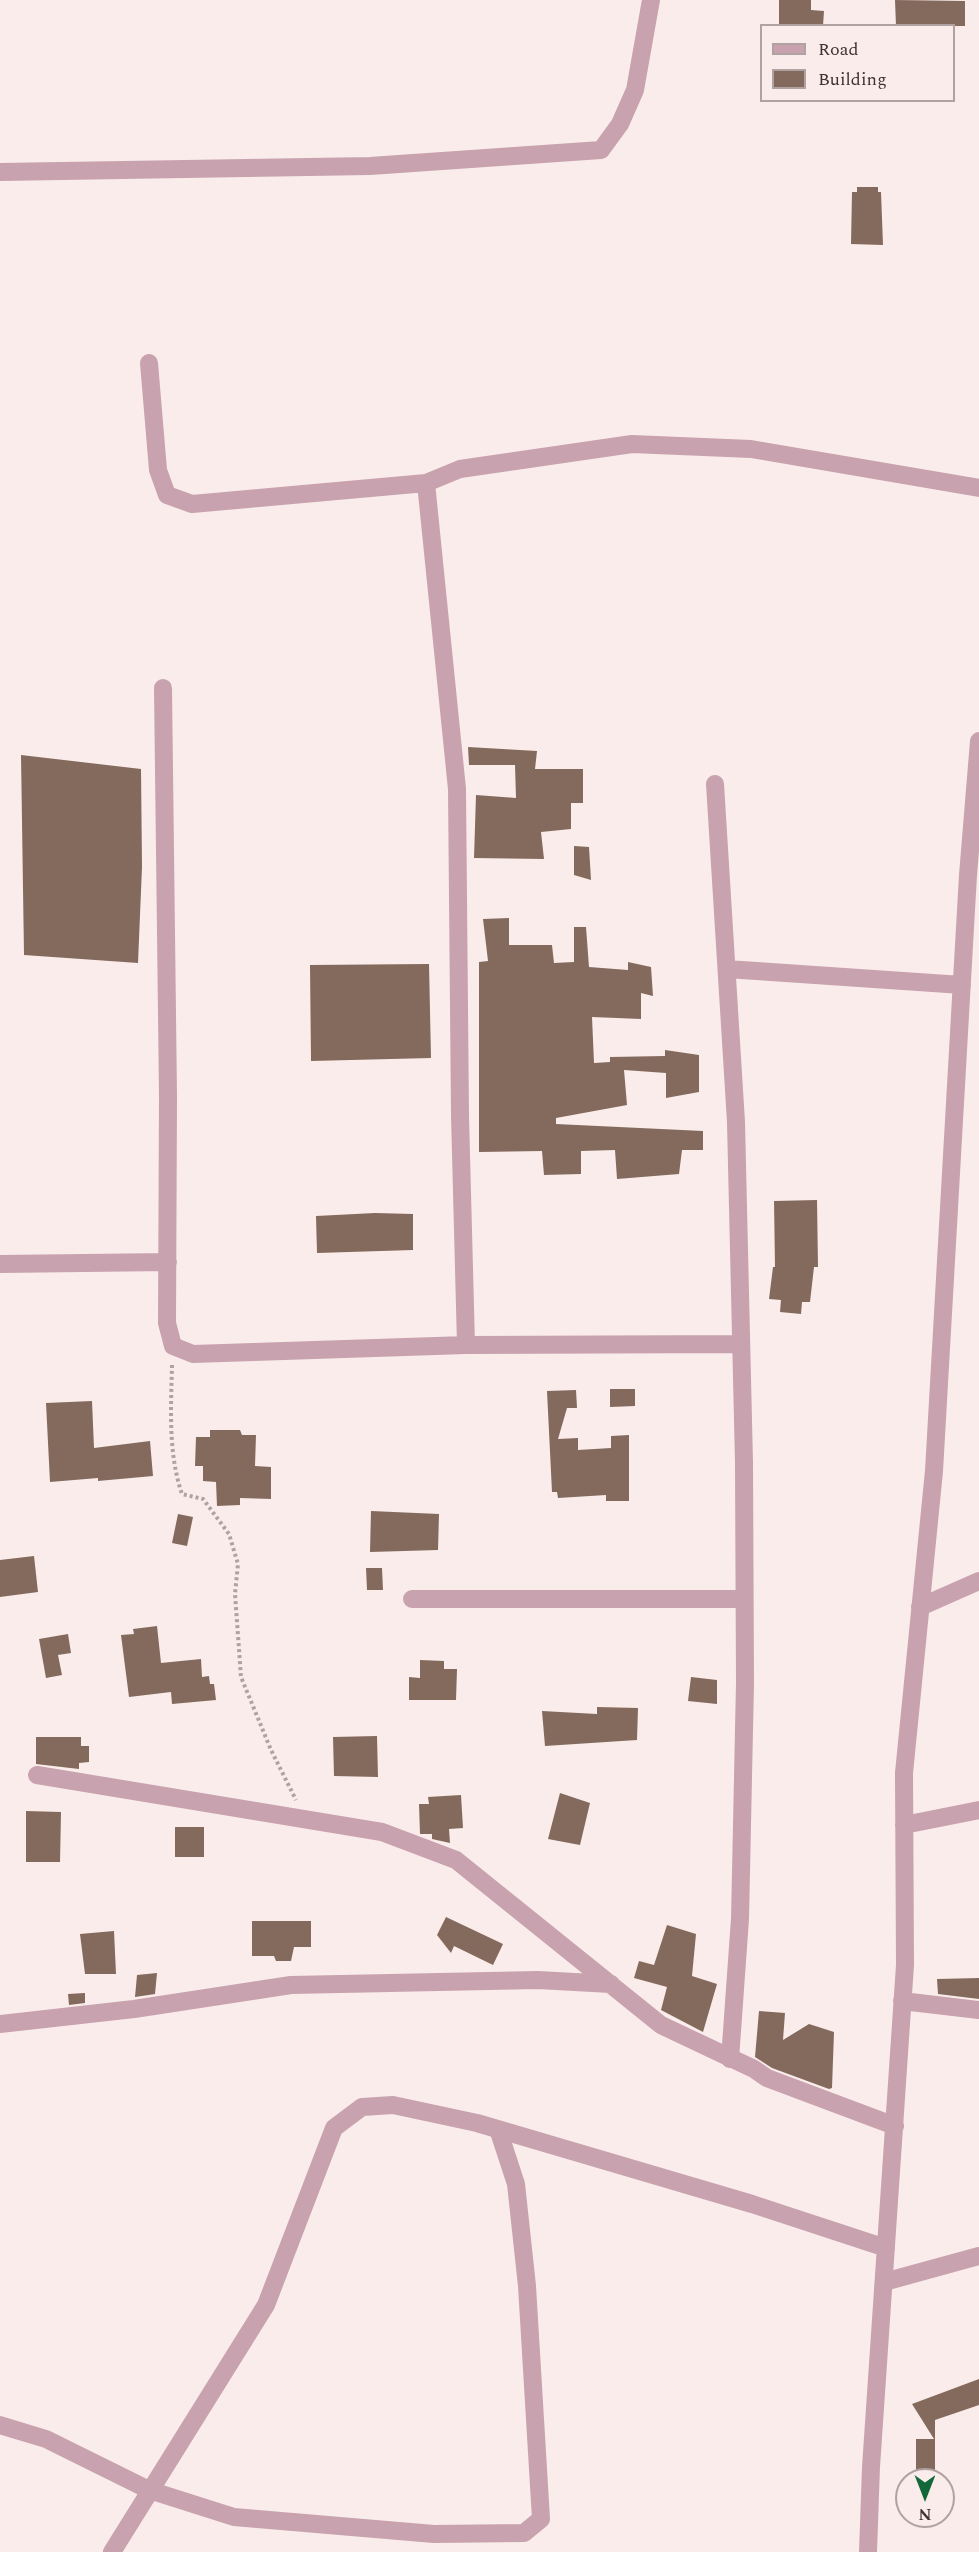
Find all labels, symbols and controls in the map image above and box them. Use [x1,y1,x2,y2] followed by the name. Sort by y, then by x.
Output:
[760,24,955,102] legend
[818,36,859,63] text: Road
[818,66,887,93] text: Building
[895,2468,955,2528] north arrow
[918,2502,932,2526] text: N

